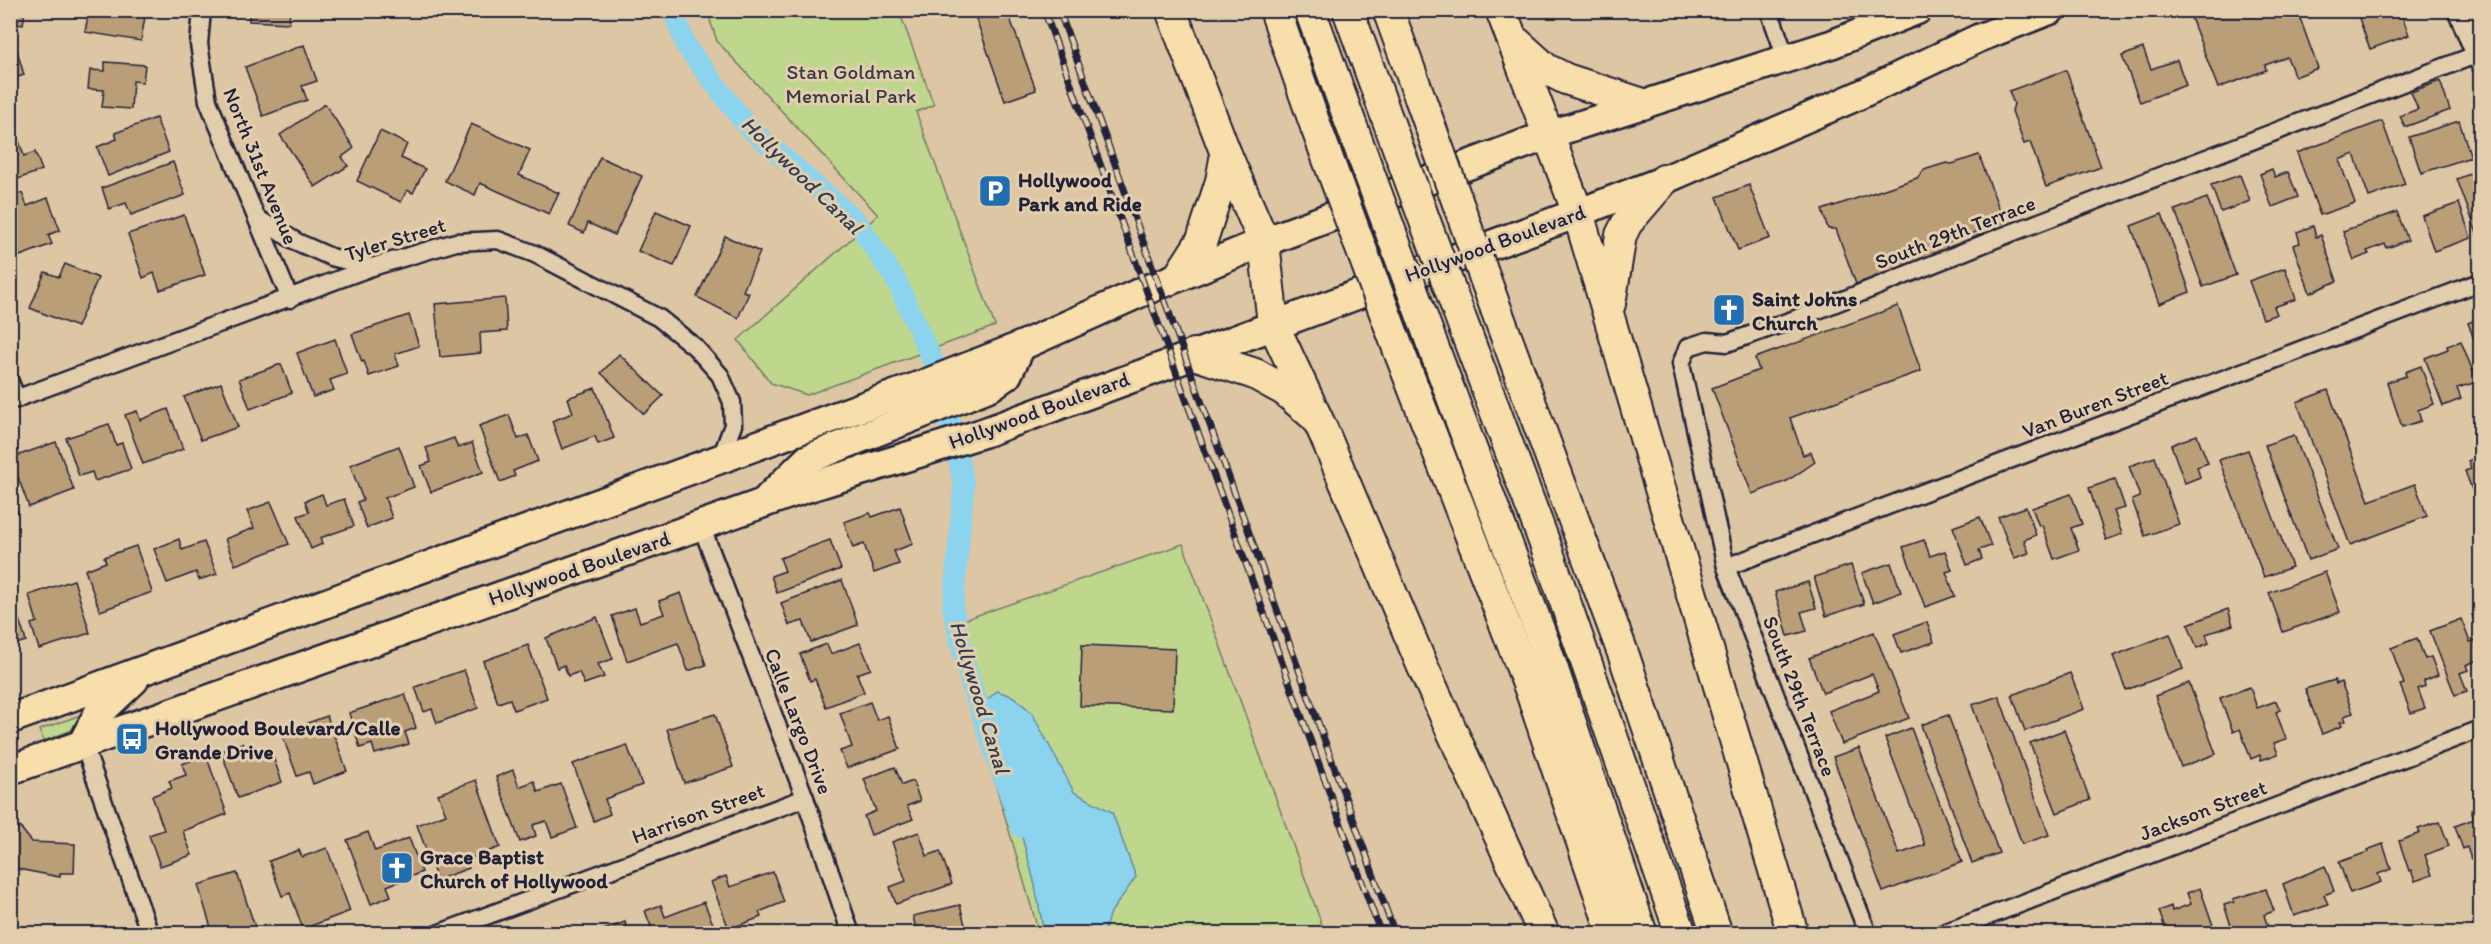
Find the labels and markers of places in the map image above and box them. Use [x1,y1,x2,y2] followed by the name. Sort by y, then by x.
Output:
[1018,167,1142,216] place label: Hollywood Park and Ride
[977,173,1013,209] parking icon: Hollywood Park and Ride
[1752,286,1857,335] place label: Saint Johns Church
[1711,292,1747,328] church icon: Saint Johns Church
[155,715,401,764] place label: Hollywood Boulevard/Calle Grande Drive
[114,721,150,757] bus stop icon: Hollywood Boulevard/Calle Grande Drive
[420,844,608,894] place label: Grace Baptist Church of Hollywood
[379,850,415,886] church icon: Grace Baptist Church of Hollywood

